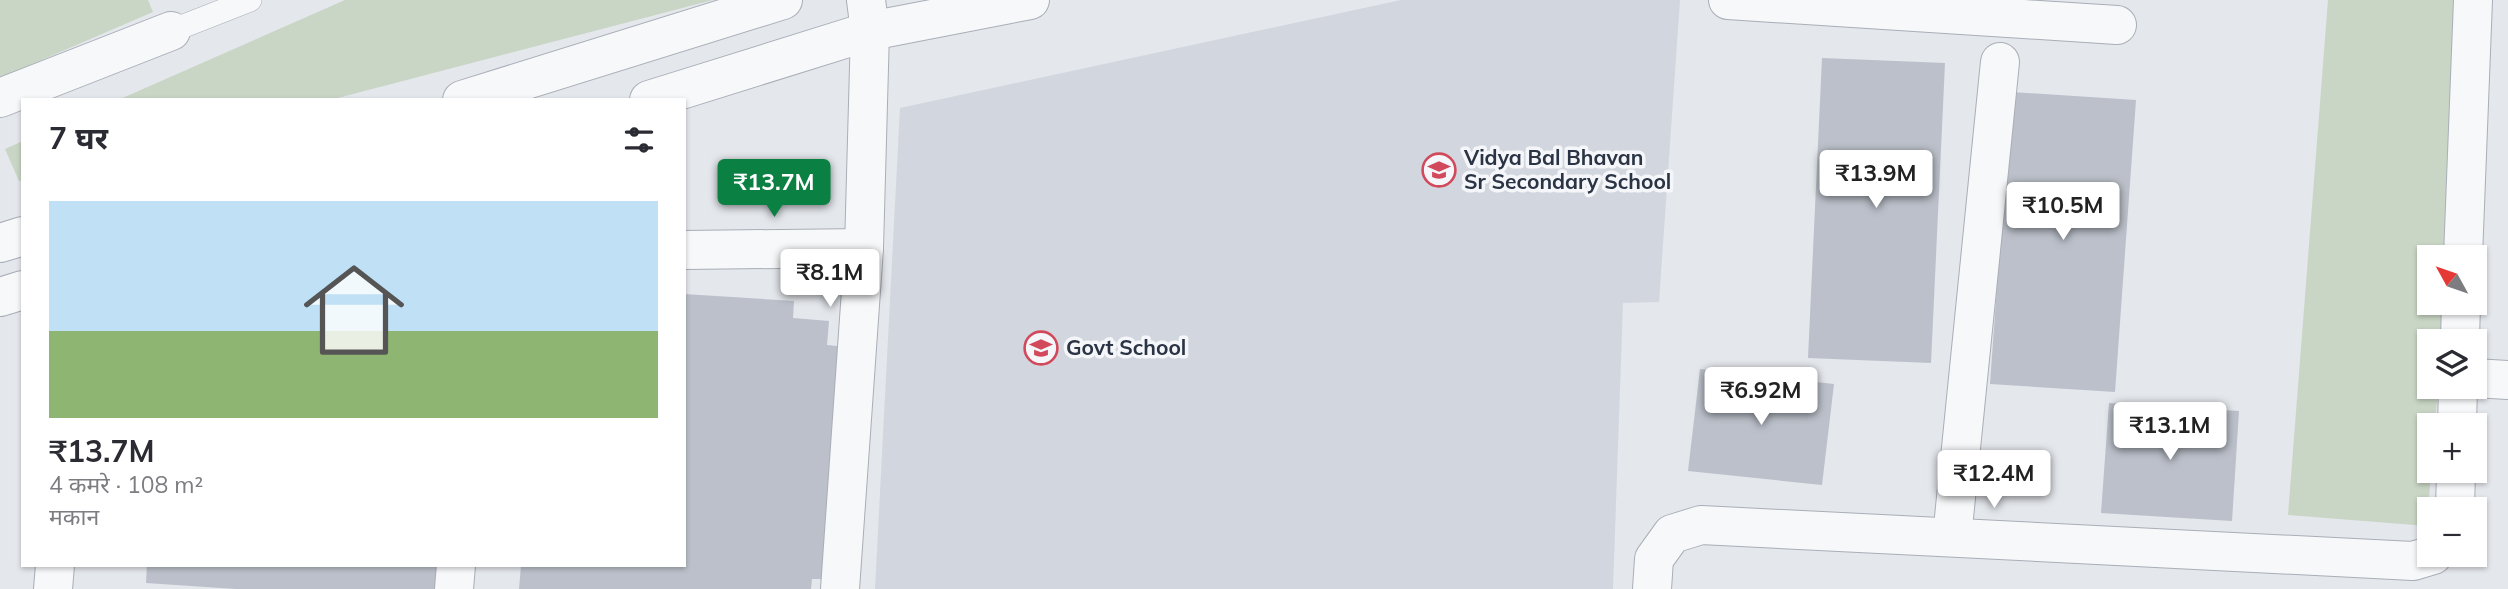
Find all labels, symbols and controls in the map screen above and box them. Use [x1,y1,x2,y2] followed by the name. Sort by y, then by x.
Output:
[49,119,108,157] text: 7 घर
[620,121,658,159] icon: filters
[1463,144,1671,194] place label: Vidya Bal Bhavan Sr Secondary School
[1819,150,1933,210] pin: ₹13.9M
[1420,151,1458,189] school or university icon: Vidya Bal Bhavan Sr Secondary School
[1836,158,1916,187] text: ₹13.9M
[717,160,831,219] pin: ₹13.7M
[734,167,814,196] text: ₹13.7M
[2006,182,2120,242] pin: ₹10.5M
[2023,190,2103,219] text: ₹10.5M
[2417,245,2487,315] north arrow
[2417,245,2487,567] map controls
[291,247,417,373] icon: home
[781,250,879,309] pin: ₹8.1M
[796,257,864,286] text: ₹8.1M
[1022,329,1060,367] school or university icon: Govt School
[2417,329,2487,399] button: layers
[1066,334,1186,360] place label: Govt School
[1704,368,1818,427] pin: ₹6.92M
[1721,375,1801,404] text: ₹6.92M
[2113,402,2227,462] pin: ₹13.1M
[2130,410,2210,439] text: ₹13.1M
[2417,413,2487,483] button: +
[49,432,155,470] text: ₹13.7M
[1937,450,2051,510] pin: ₹12.4M
[1954,458,2034,487] text: ₹12.4M
[49,470,203,499] text: 4 कमरे · 108 m²
[2417,497,2487,567] button: −
[49,502,99,531] text: मकान

